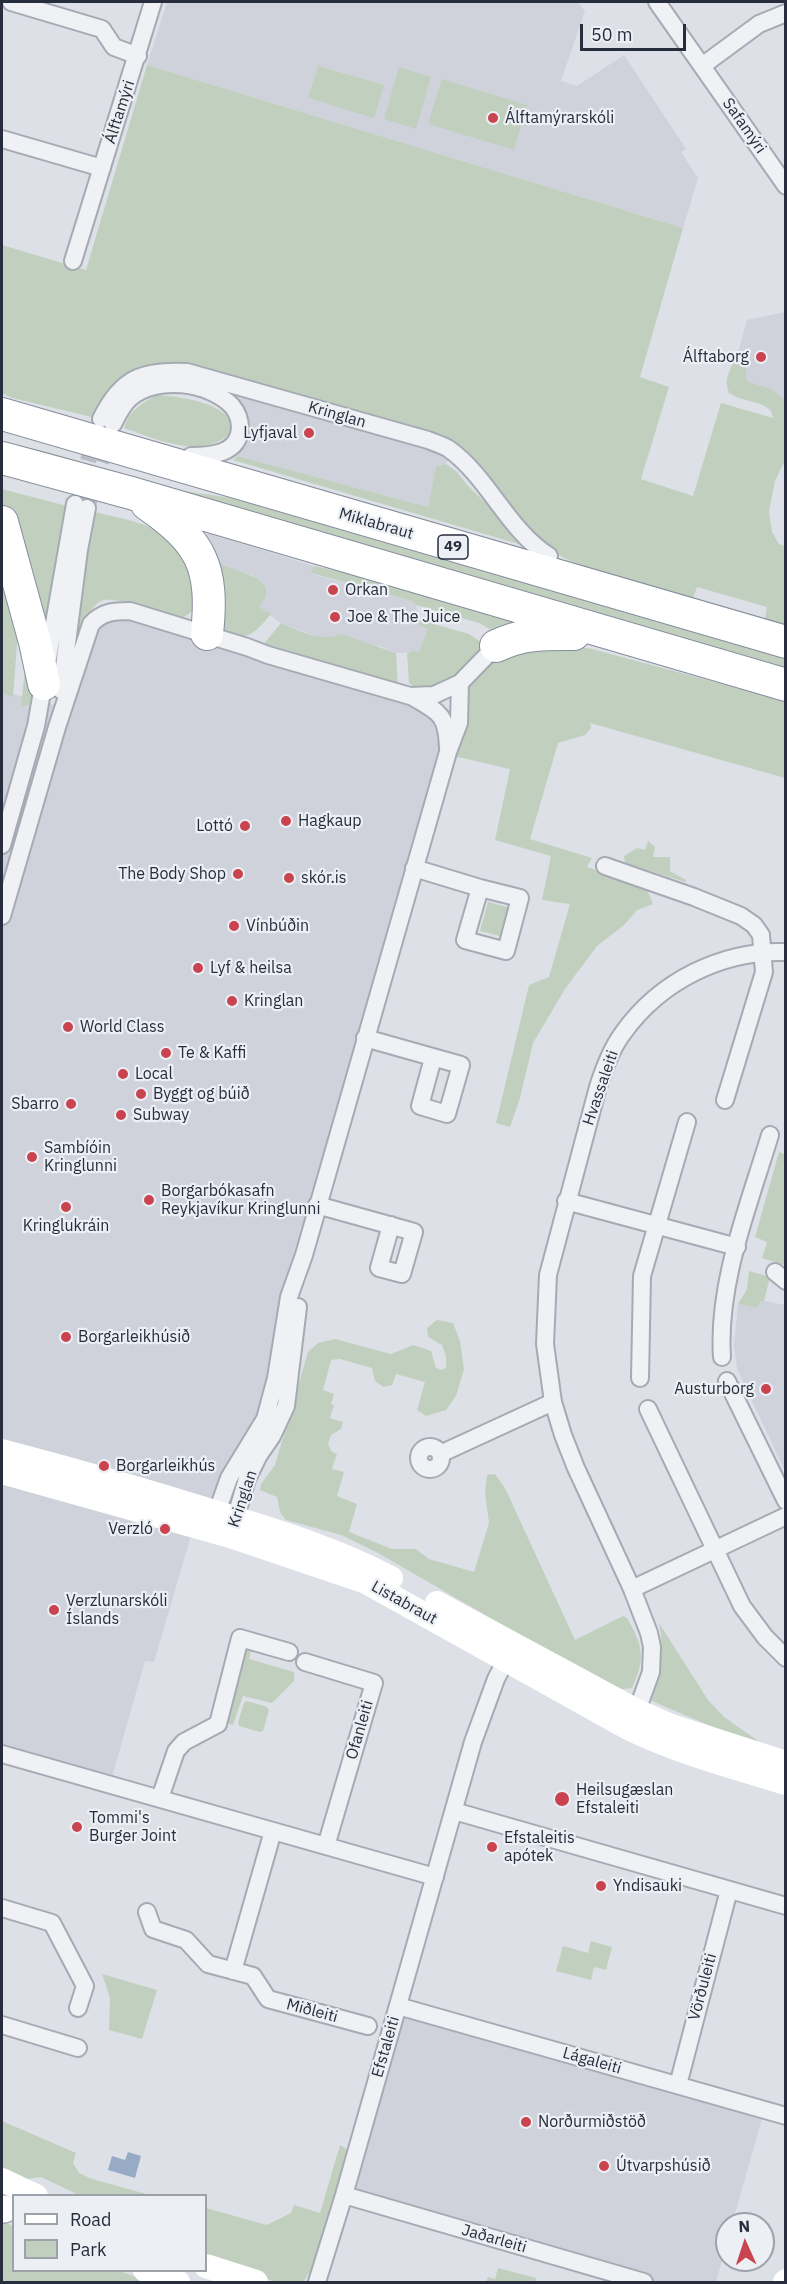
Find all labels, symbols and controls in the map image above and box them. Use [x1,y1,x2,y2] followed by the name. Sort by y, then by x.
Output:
[583,12,690,50] scale bar
[591,23,633,46] text: 50 m
[101,78,139,146] street label: Álftamýri
[718,95,770,157] street label: Safamýri
[505,108,614,128] place label: Álftamýrarskóli
[486,111,500,125] marker: Álftamýrarskóli
[683,347,749,367] place label: Álftaborg
[754,350,768,364] marker: Álftaborg
[306,398,368,432] street label: Kringlan
[243,423,297,443] place label: Lyfjaval
[302,426,316,440] marker: Lyfjaval
[337,504,415,544] street label: Miklabraut
[438,535,468,559] road number: 49
[345,580,388,600] place label: Orkan
[326,583,340,597] marker: Orkan
[347,607,460,627] place label: Joe & The Juice
[328,610,342,624] marker: Joe & The Juice
[298,811,362,831] place label: Hagkaup
[279,814,293,828] marker: Hagkaup
[196,816,233,836] place label: Lottó
[238,819,252,833] marker: Lottó
[118,864,226,884] place label: The Body Shop
[231,867,245,881] marker: The Body Shop
[301,868,347,888] place label: skór.is
[282,871,296,885] marker: skór.is
[246,916,309,936] place label: Vínbúðin
[227,919,241,933] marker: Vínbúðin
[210,958,292,978] place label: Lyf & heilsa
[191,961,205,975] marker: Lyf & heilsa
[244,991,303,1011] place label: Kringlan
[225,994,239,1008] marker: Kringlan
[80,1017,165,1037] place label: World Class
[61,1020,75,1034] marker: World Class
[178,1043,246,1063] place label: Te & Kaffi
[159,1046,173,1060] marker: Te & Kaffi
[579,1048,623,1128] street label: Hvassaleiti
[135,1064,173,1084] place label: Local
[116,1067,130,1081] marker: Local
[153,1084,250,1104] place label: Byggt og búið
[134,1087,148,1101] marker: Byggt og búið
[11,1094,59,1114] place label: Sbarro
[64,1097,78,1111] marker: Sbarro
[133,1105,189,1125] place label: Subway
[114,1108,128,1122] marker: Subway
[44,1138,117,1176] place label: Sambíóin Kringlunni
[25,1150,39,1164] marker: Sambíóin Kringlunni
[161,1181,320,1219] place label: Borgarbókasafn Reykjavíkur Kringlunni
[142,1193,156,1207] marker: Borgarbókasafn Reykjavíkur Kringlunni
[59,1200,73,1214] marker: Kringlukráin
[23,1216,109,1236] place label: Kringlukráin
[78,1327,190,1347] place label: Borgarleikhúsið
[59,1330,73,1344] marker: Borgarleikhúsið
[674,1379,754,1399] place label: Austurborg
[759,1382,773,1396] marker: Austurborg
[116,1456,215,1476] place label: Borgarleikhús
[97,1459,111,1473] marker: Borgarleikhús
[224,1468,262,1530] street label: Kringlan
[108,1519,153,1539] place label: Verzló
[158,1522,172,1536] marker: Verzló
[368,1577,440,1629] street label: Listabraut
[66,1591,168,1629] place label: Verzlunarskóli Íslands
[47,1603,61,1617] marker: Verzlunarskóli Íslands
[342,1698,378,1762] street label: Ofanleiti
[576,1780,673,1818] place label: Heilsugæslan Efstaleiti
[553,1790,571,1808] marker: Heilsugæslan Efstaleiti
[89,1808,177,1846] place label: Tommi's Burger Joint
[70,1820,84,1834] marker: Tommi's Burger Joint
[504,1828,575,1866] place label: Efstaleitis apótek
[485,1840,499,1854] marker: Efstaleitis apótek
[613,1876,682,1896] place label: Yndisauki
[594,1879,608,1893] marker: Yndisauki
[685,1951,721,2023] street label: Vörðuleiti
[284,1995,340,2027] street label: Miðleiti
[368,2014,404,2080] street label: Efstaleiti
[560,2043,624,2079] street label: Lágaleiti
[538,2112,646,2132] place label: Norðurmiðstöð
[519,2115,533,2129] marker: Norðurmiðstöð
[616,2156,711,2176] place label: Útvarpshúsið
[597,2159,611,2173] marker: Útvarpshúsið
[12,2194,207,2272] legend
[70,2208,111,2231] text: Road
[715,2212,775,2272] north arrow
[738,2216,750,2236] text: N
[459,2221,529,2257] street label: Jaðarleiti
[70,2238,106,2261] text: Park

